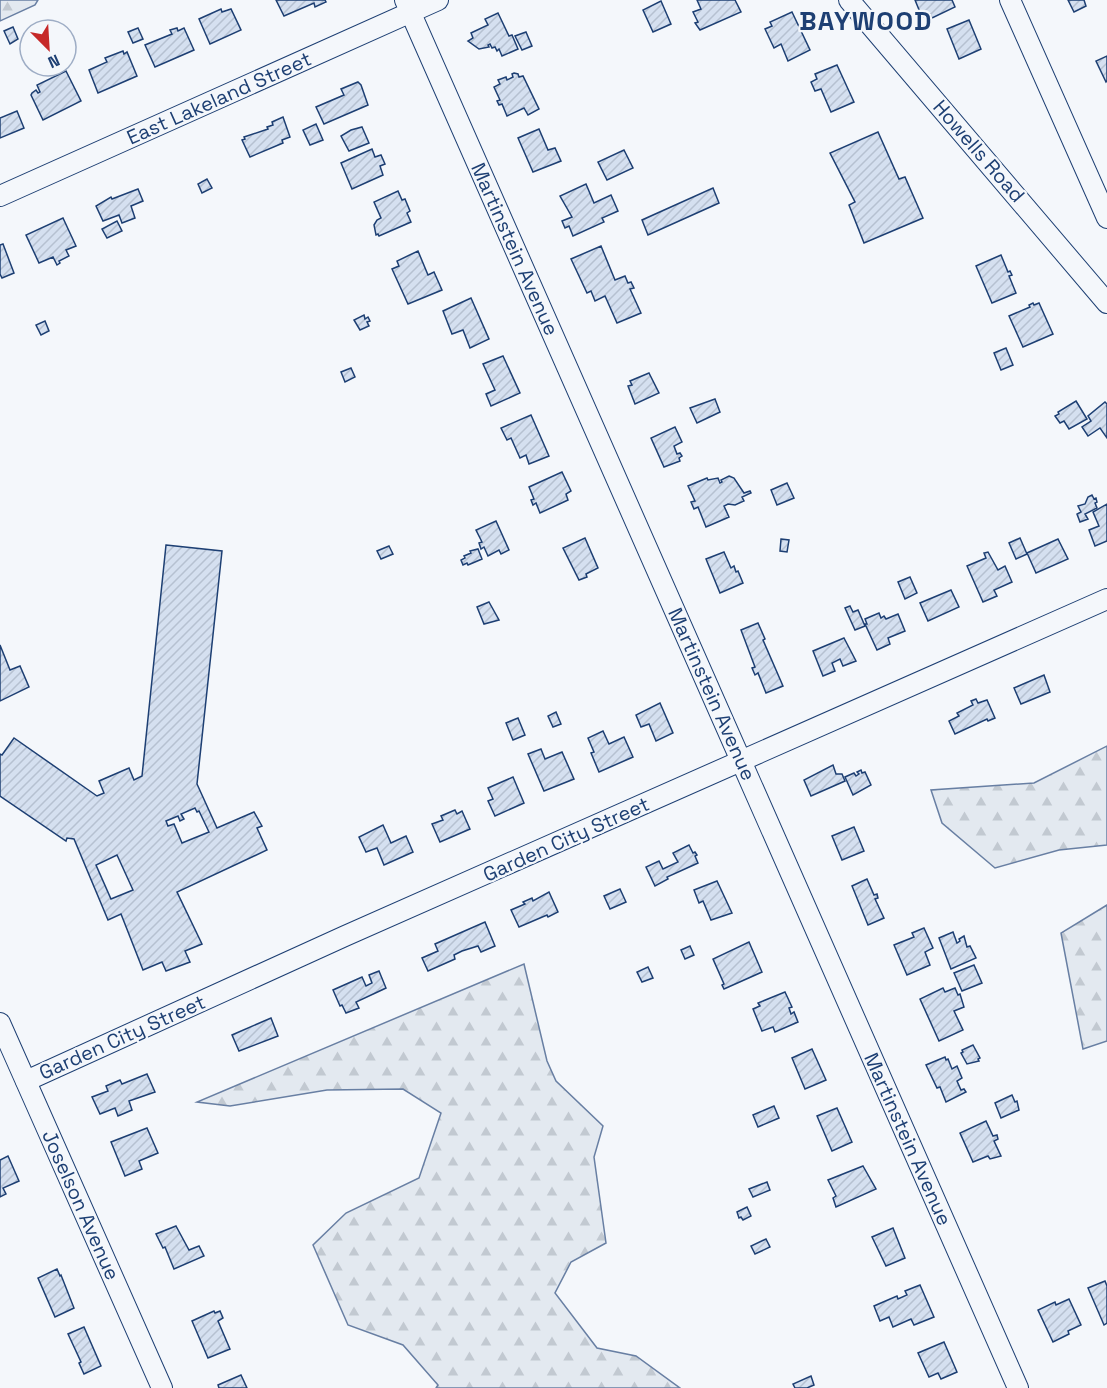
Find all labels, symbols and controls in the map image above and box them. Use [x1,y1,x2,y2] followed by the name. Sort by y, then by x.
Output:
[799,4,933,38] district label: BAYWOOD
[18,18,78,78] north arrow
[123,46,315,150] street label: East Lakeland Street
[45,49,63,73] text: N
[927,94,1031,208] street label: Howells Road
[465,159,565,339] street label: Martinstein Avenue
[662,604,762,784] street label: Martinstein Avenue
[479,791,653,887] street label: Garden City Street
[35,989,209,1085] street label: Garden City Street
[858,1049,958,1229] street label: Martinstein Avenue
[36,1126,126,1284] street label: Joselson Avenue

